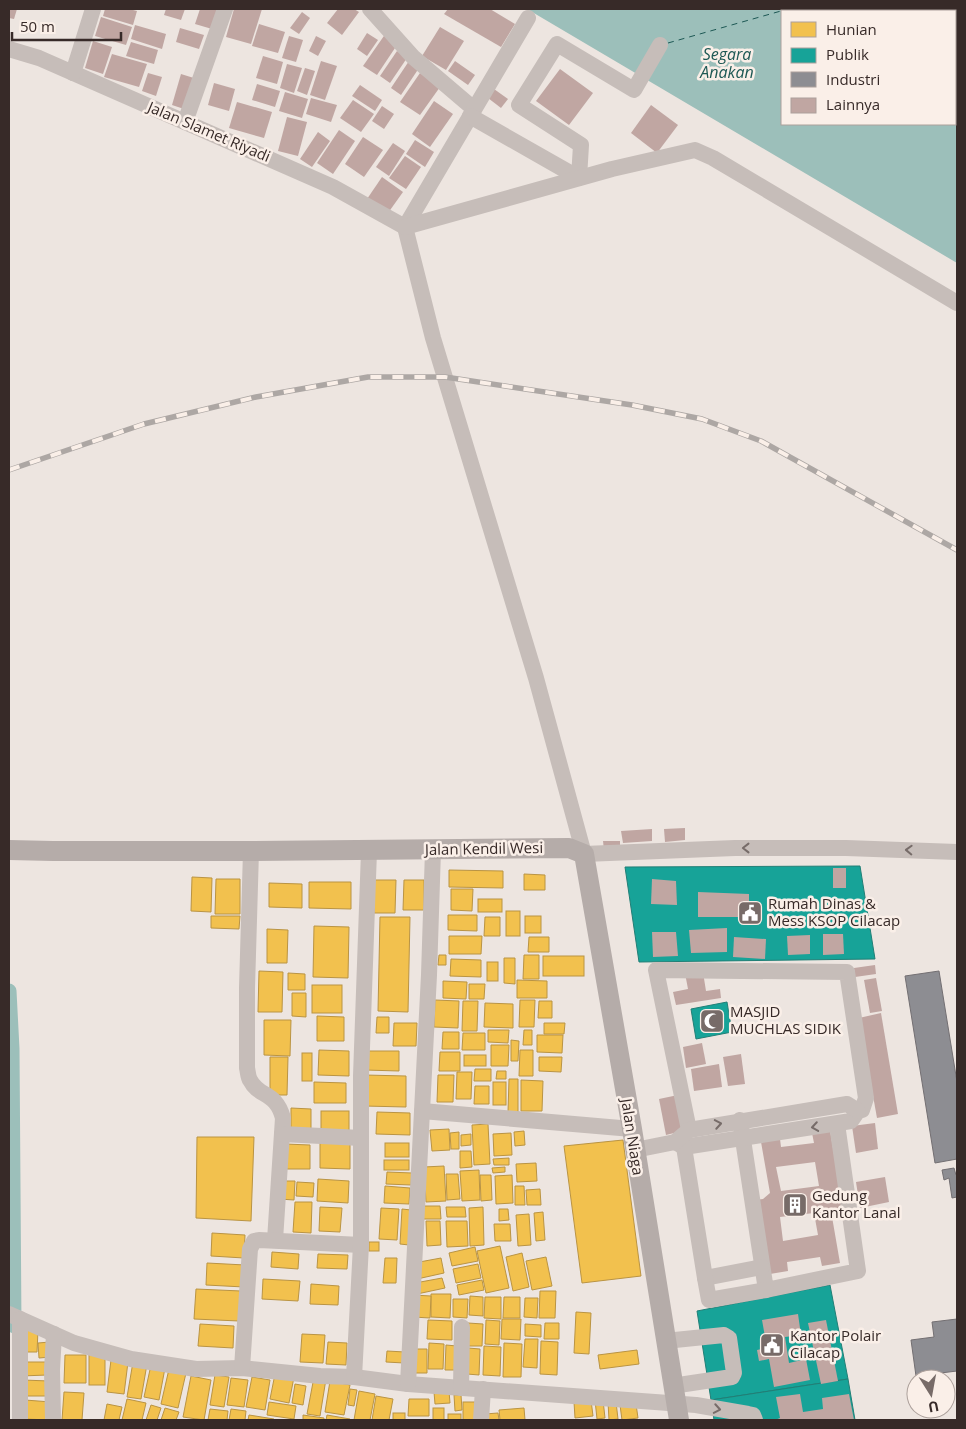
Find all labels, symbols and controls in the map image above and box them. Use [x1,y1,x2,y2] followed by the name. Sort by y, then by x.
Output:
[12,10,121,42] scale bar
[781,10,956,125] legend
[20,16,55,36] text: 50 m
[826,19,877,39] text: Hunian
[699,43,754,83] water label: Segara Anakan
[826,44,869,64] text: Publik
[826,69,880,89] text: Industri
[826,94,880,114] text: Lainnya
[143,95,274,166] street label: Jalan Slamet Riyadi
[423,837,543,859] street label: Jalan Kendil Wesi
[742,843,750,853] one-way arrow
[904,845,912,855] one-way arrow
[768,893,900,930] place label: Rumah Dinas & Mess KSOP Cilacap
[737,900,763,926] public building icon: Rumah Dinas & Mess KSOP Cilacap
[730,1001,842,1038] place label: MASJID MUCHLAS SIDIK
[699,1008,725,1034] mosque icon: MASJID MUCHLAS SIDIK
[617,1095,649,1177] street label: Jalan Niaga
[714,1120,722,1130] one-way arrow
[811,1121,819,1132] one-way arrow
[812,1185,901,1222] place label: Gedung Kantor Lanal
[782,1192,808,1218] building icon: Gedung Kantor Lanal
[790,1325,881,1362] place label: Kantor Polair Cilacap
[759,1332,785,1358] public building icon: Kantor Polair Cilacap
[906,1369,956,1419] north arrow
[927,1397,941,1418] text: U
[713,1403,722,1413] one-way arrow

